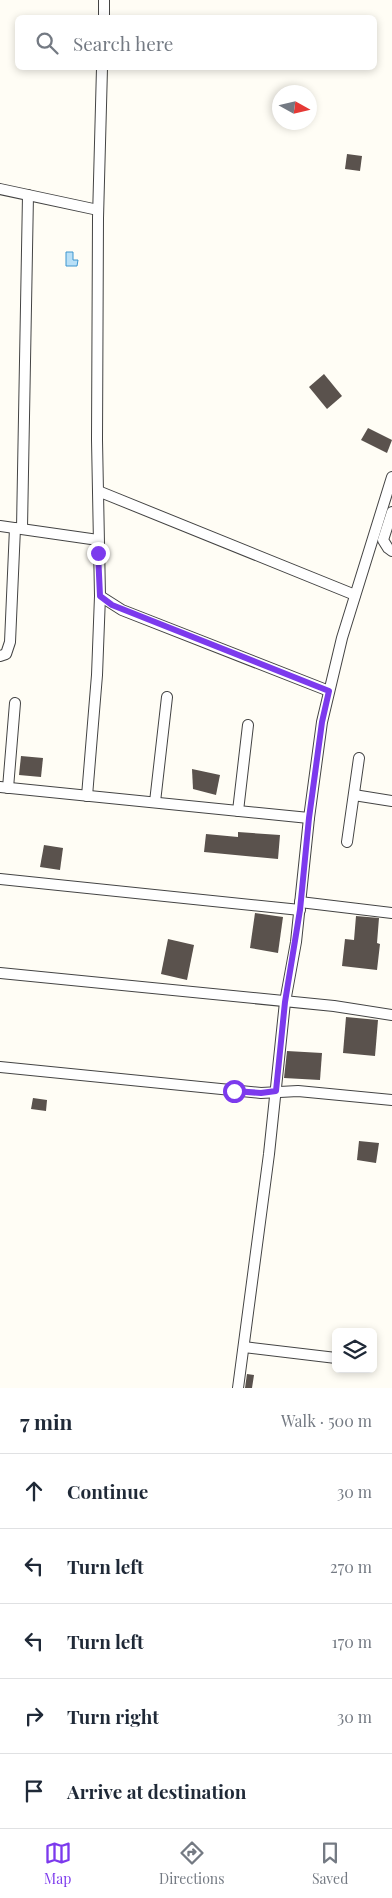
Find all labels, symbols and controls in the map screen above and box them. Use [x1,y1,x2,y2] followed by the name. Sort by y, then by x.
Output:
[15,15,377,70] search box
[33,29,61,57] icon: search
[73,30,173,56] text: Search here
[272,85,317,130] north arrow
[87,542,110,565] route end
[223,1080,246,1103] route start
[332,1328,377,1373] map controls
[332,1328,377,1373] button: layers
[20,1407,73,1435] text: 7 min
[281,1410,372,1431] text: Walk · 500 m
[20,1477,48,1505] icon: ahead
[67,1478,148,1504] text: Continue
[337,1481,372,1502] text: 30 m
[20,1552,48,1580] icon: left
[67,1553,144,1579] text: Turn left
[330,1556,372,1577] text: 270 m
[20,1627,48,1655] icon: left
[67,1628,144,1654] text: Turn left
[332,1631,372,1652] text: 170 m
[20,1702,48,1730] icon: right
[67,1703,159,1729] text: Turn right
[337,1706,372,1727] text: 30 m
[20,1777,48,1805] icon: arrive
[67,1778,247,1804] text: Arrive at destination
[44,1839,72,1888] tab: Map
[159,1839,225,1888] tab: Directions
[312,1839,348,1888] tab: Saved

